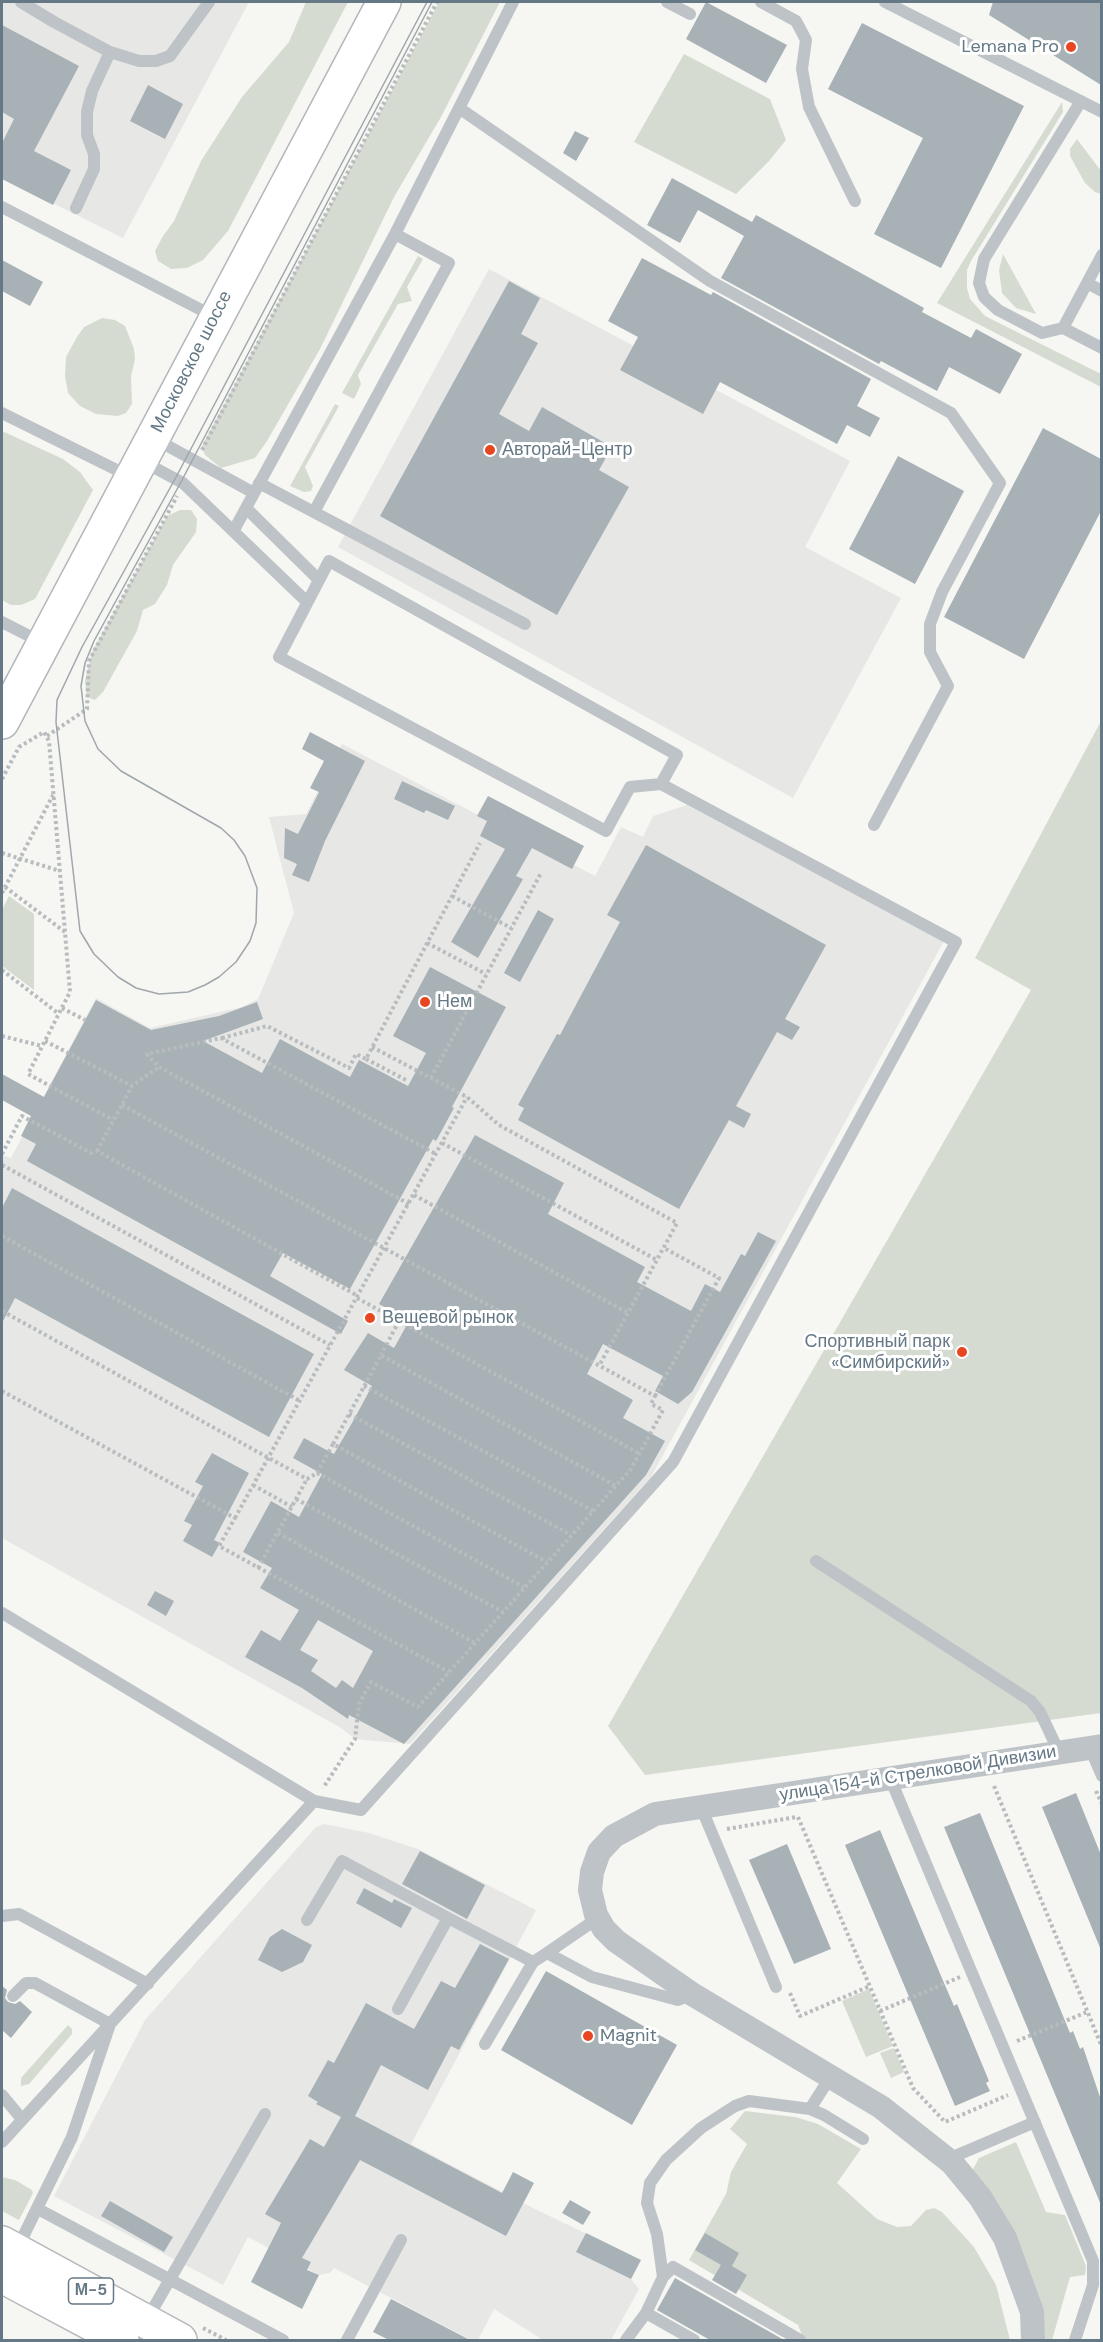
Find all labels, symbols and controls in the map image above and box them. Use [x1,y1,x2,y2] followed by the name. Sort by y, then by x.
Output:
[961,36,1059,58] place label: Lemana Pro
[1064,40,1078,54] marker: Lemana Pro
[147,288,237,436] street label: Московское шоссе
[502,439,633,461] place label: Авторай-Центр
[483,443,497,457] marker: Авторай-Центр
[437,991,472,1013] place label: Нем
[418,995,432,1009] marker: Нем
[382,1307,514,1329] place label: Вещевой рынок
[363,1311,377,1325] marker: Вещевой рынок
[804,1331,950,1374] place label: Спортивный парк «Симбирский»
[955,1345,969,1359] marker: Спортивный парк «Симбирский»
[778,1741,1058,1807] street label: улица 154-й Стрелковой Дивизии
[600,2025,657,2047] place label: Magnit
[581,2029,595,2043] marker: Magnit
[68,2278,113,2304] road number: М-5

